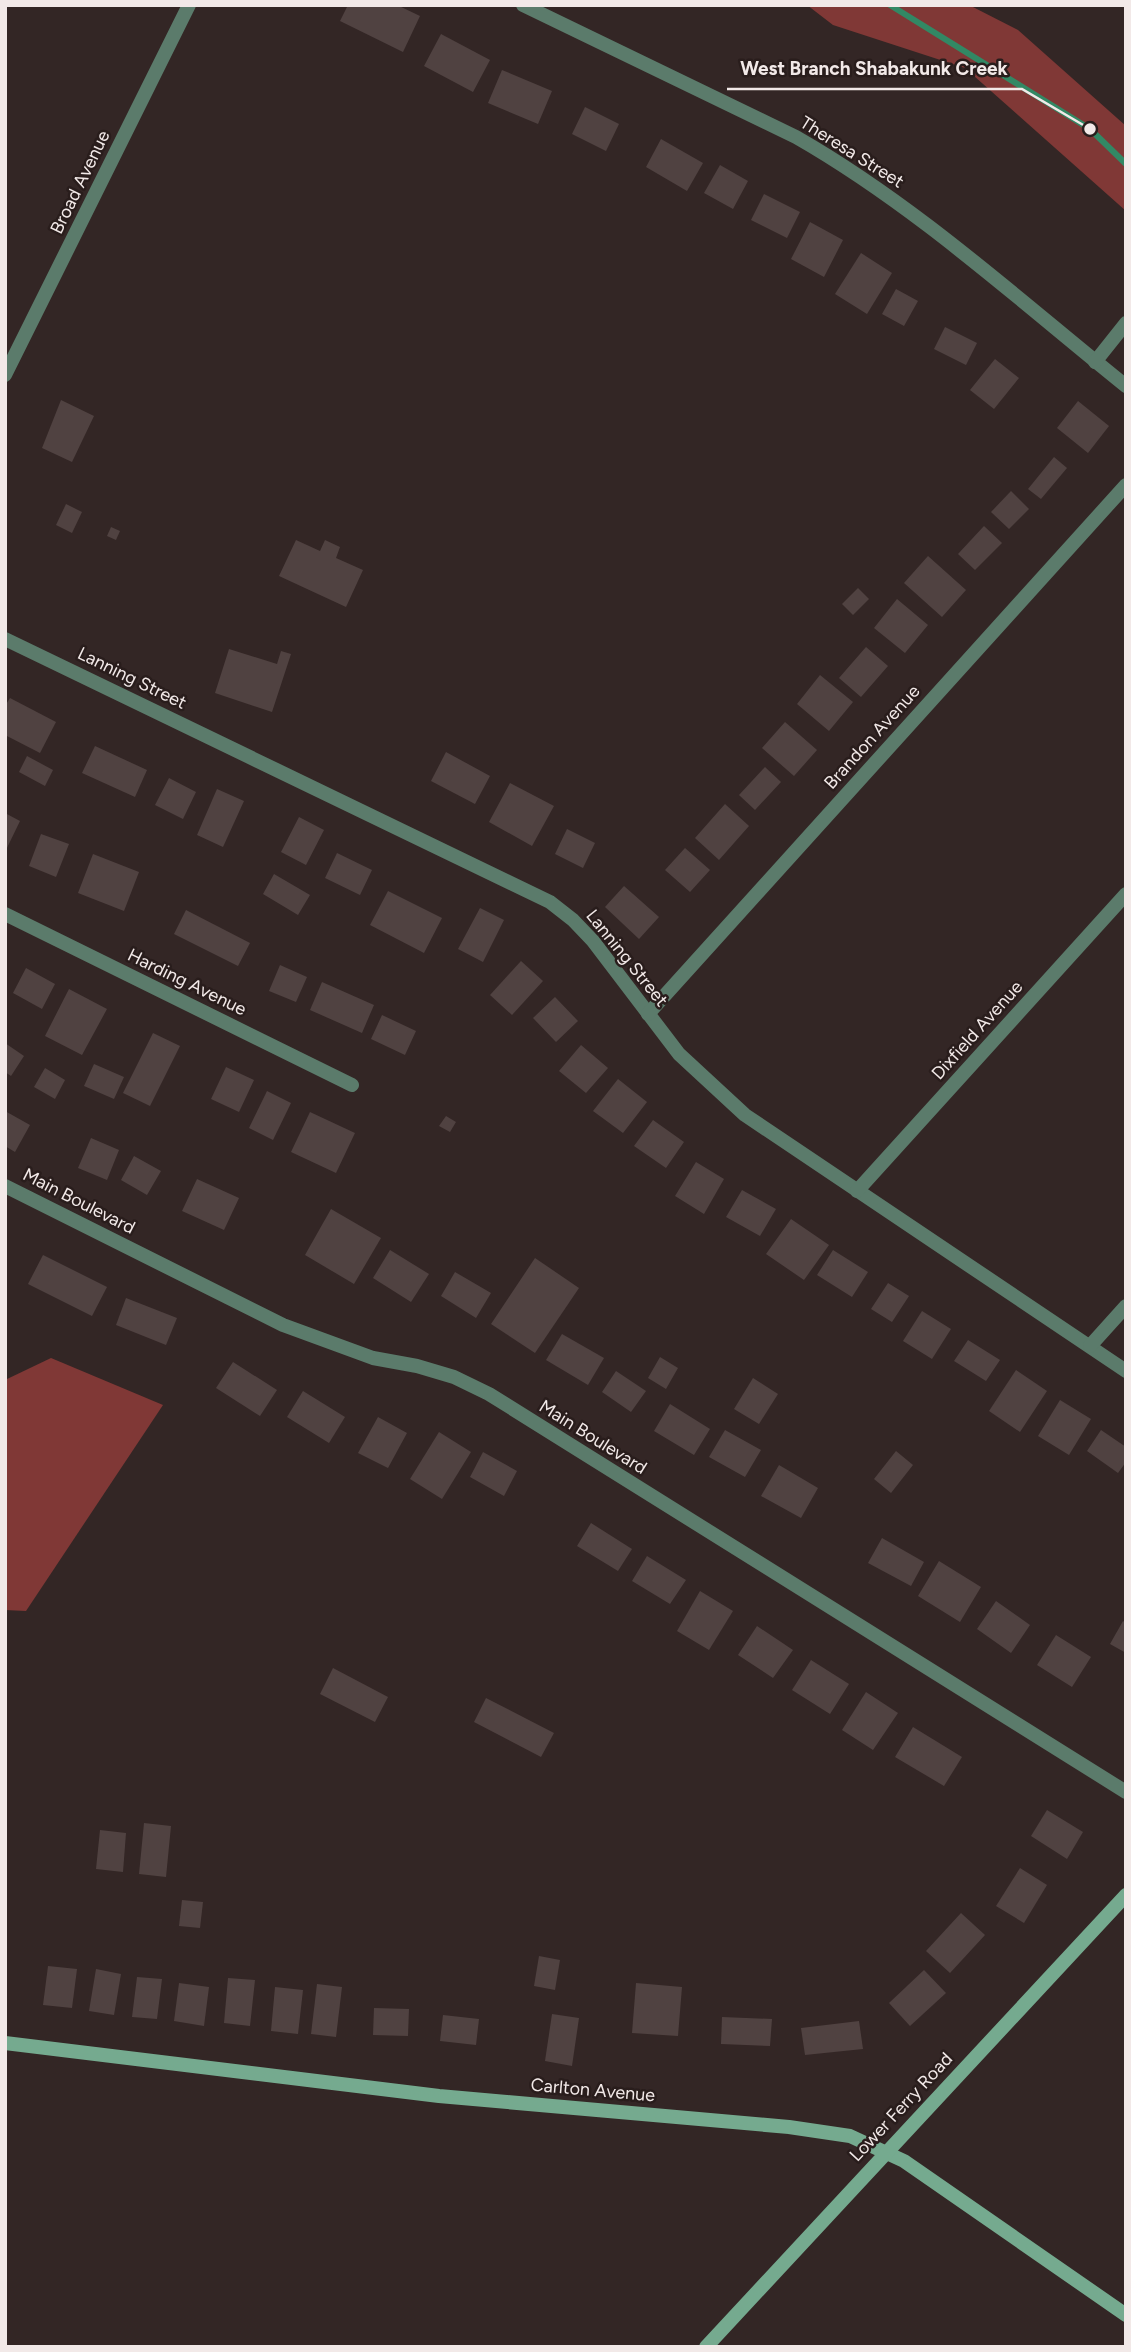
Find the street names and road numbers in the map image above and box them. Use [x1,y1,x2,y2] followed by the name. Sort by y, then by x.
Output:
[796,111,908,193] street label: Theresa Street
[45,126,115,237] street label: Broad Avenue
[74,642,190,714] street label: Lanning Street
[819,680,925,794] street label: Brandon Avenue
[581,905,673,1011] street label: Lanning Street
[124,944,250,1020] street label: Harding Avenue
[927,976,1027,1084] street label: Dixfield Avenue
[19,1163,139,1239] street label: Main Boulevard
[535,1395,651,1479] street label: Main Boulevard
[845,2048,957,2166] street label: Lower Ferry Road
[530,2074,656,2106] street label: Carlton Avenue

